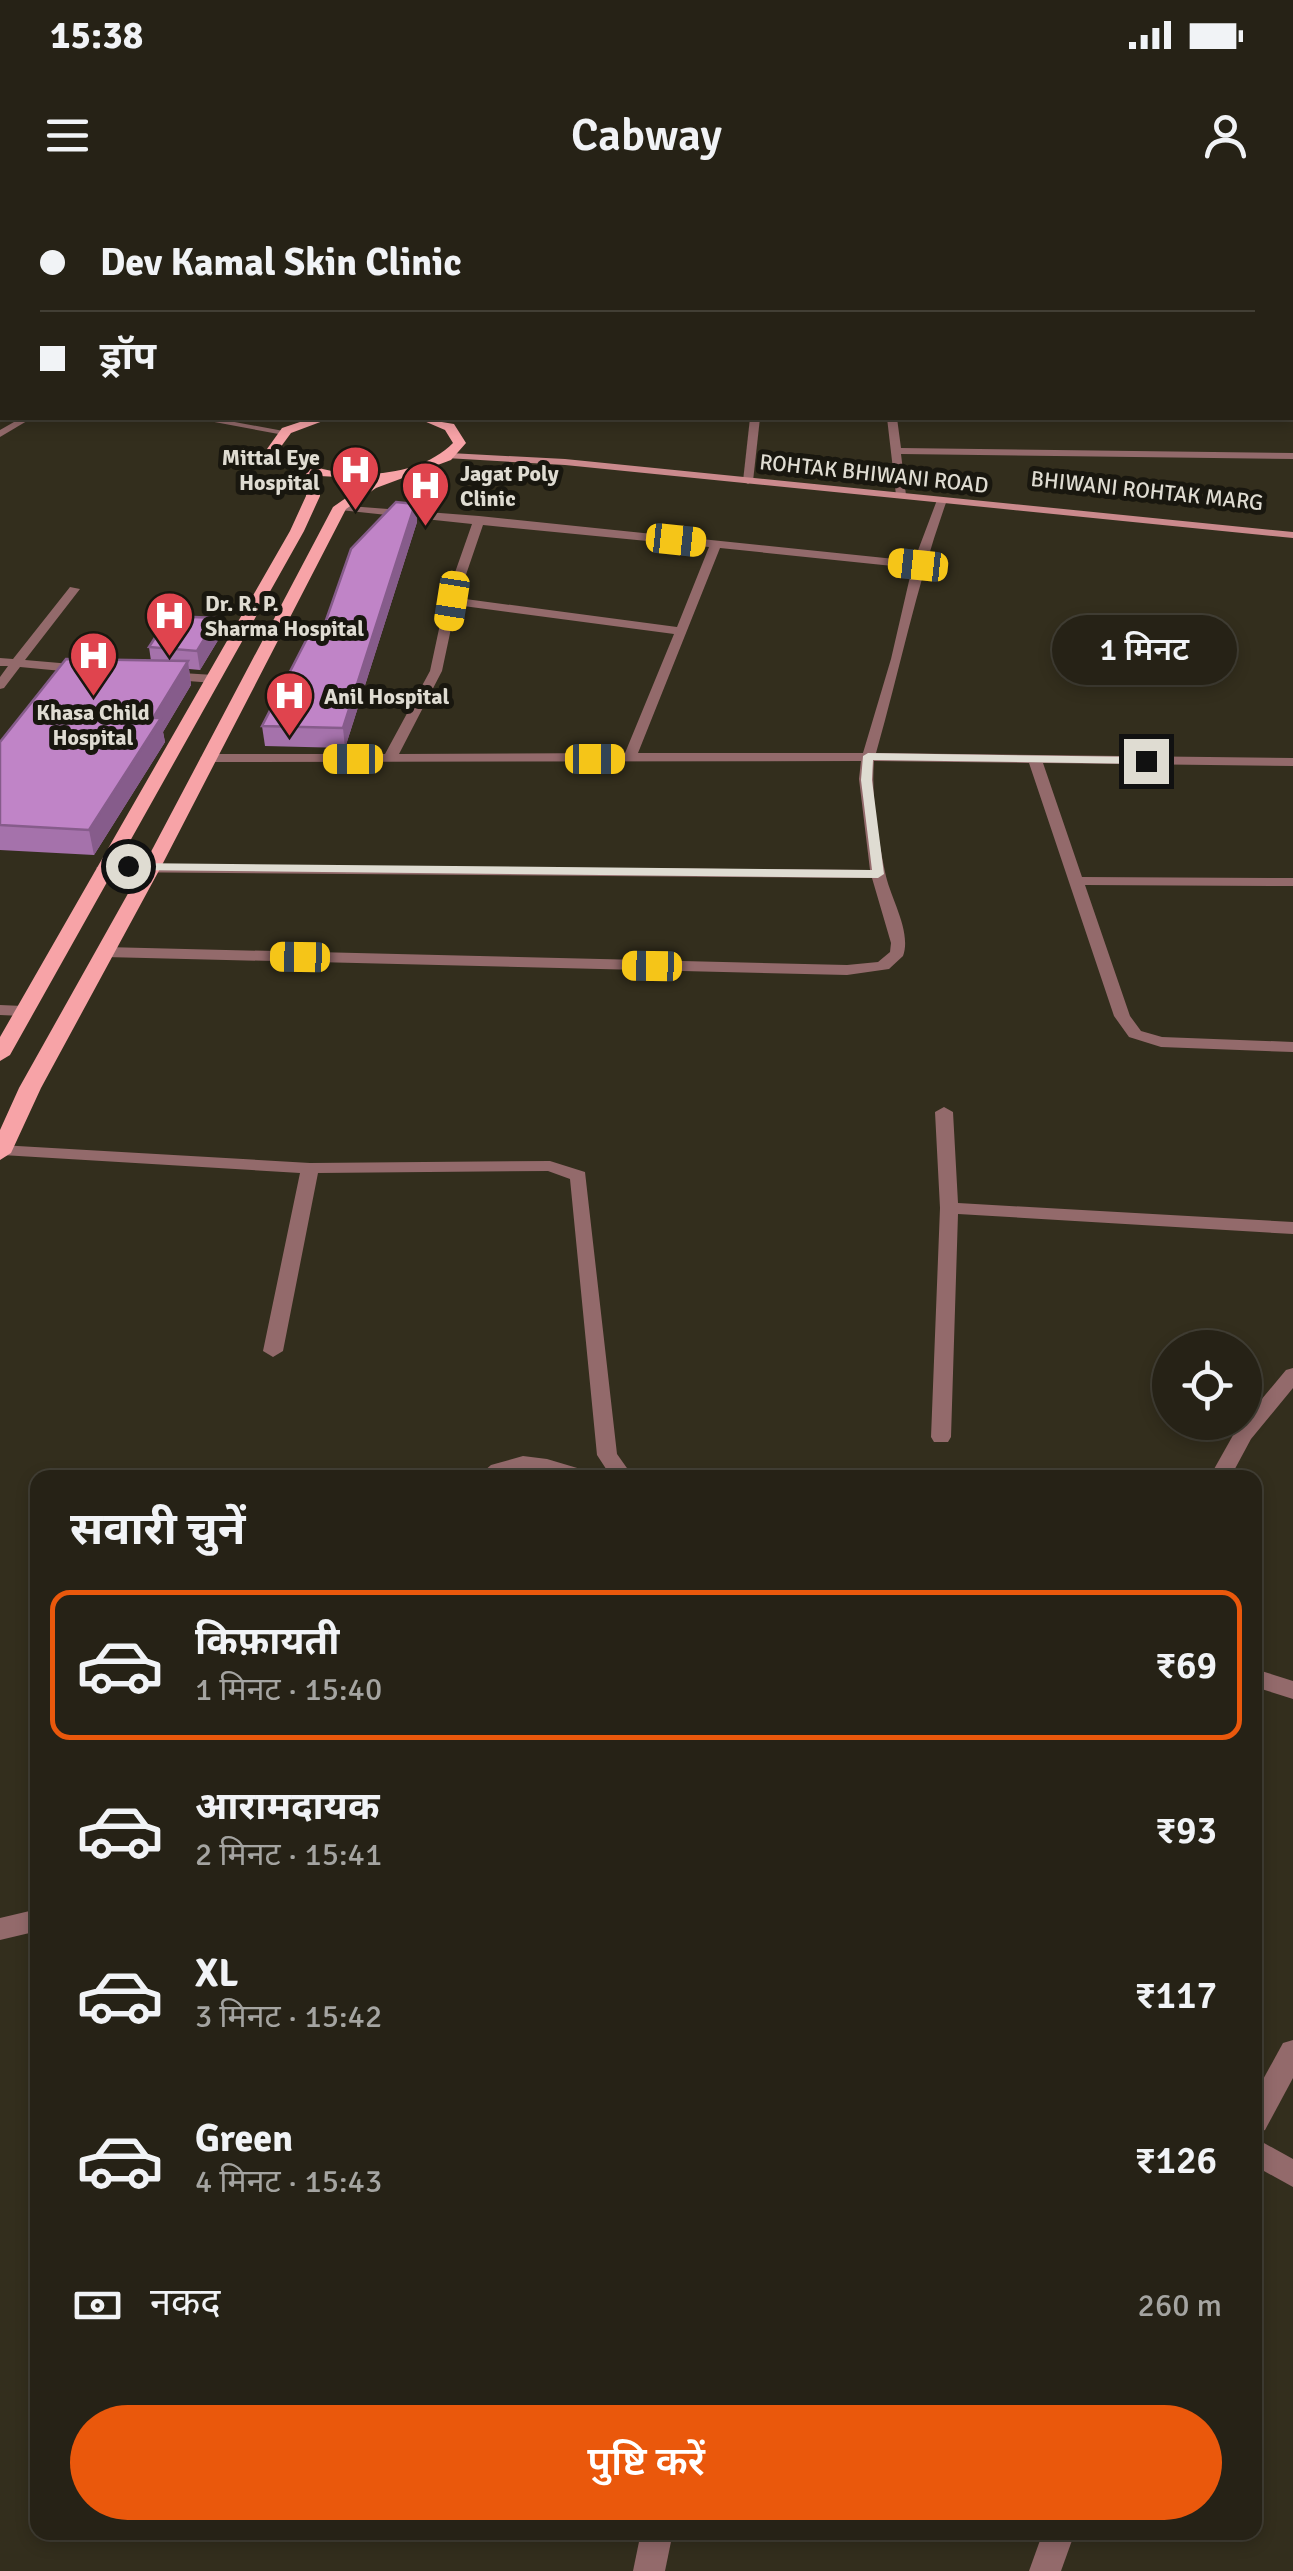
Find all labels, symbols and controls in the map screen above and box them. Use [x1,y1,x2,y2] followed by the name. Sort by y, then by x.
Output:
[50,12,143,59] text: 15:38
[40,108,95,163] icon: menu
[571,108,722,163] text: Cabway
[1198,108,1253,163] icon: person
[100,239,461,286] text: Dev Kamal Skin Clinic
[100,333,156,380] text: ड्रॉप
[222,444,320,496] place label: Mittal Eye Hospital
[329,444,381,512] hospital icon: Mittal Eye Hospital
[758,448,990,499] street label: ROHTAK BHIWANI ROAD
[399,460,451,528] hospital icon: Jagat Poly Clinic
[460,460,559,512] place label: Jagat Poly Clinic
[1029,465,1265,516] street label: BHIWANI ROHTAK MARG
[645,522,707,558] car
[887,547,949,583] car
[432,569,472,633] car
[144,590,196,658] hospital icon: Dr. R. P. Sharma Hospital
[205,590,364,642] place label: Dr. R. P. Sharma Hospital
[1054,616,1238,686] callout: 1 मिनट
[67,630,119,698] hospital icon: Khasa Child Hospital
[1100,630,1189,669] text: 1 मिनट
[263,670,315,738] hospital icon: Anil Hospital
[324,683,449,710] place label: Anil Hospital
[36,699,150,751] place label: Khasa Child Hospital
[1124,739,1169,784] route end
[323,744,383,774] car
[565,744,625,774] car
[106,844,151,889] route start
[270,941,330,973] car
[622,950,682,982] car
[1152,1330,1262,1440] map controls
[1152,1330,1262,1440] button: locate
[70,1502,245,1557] text: सवारी चुनें
[195,1618,339,1665] text: किफ़ायती
[75,1620,165,1710] icon: car
[1155,1642,1217,1689] text: ₹69
[195,1670,382,1709] text: 1 मिनट · 15:40
[195,1783,379,1830] text: आरामदायक
[75,1785,165,1875] icon: car
[1155,1807,1217,1854] text: ₹93
[195,1835,382,1874] text: 2 मिनट · 15:41
[75,1950,165,2040] icon: car
[195,1950,238,1997] text: XL
[1135,1972,1217,2019] text: ₹117
[195,1997,382,2036] text: 3 मिनट · 15:42
[75,2115,165,2205] icon: car
[195,2115,293,2162] text: Green
[1135,2137,1217,2184] text: ₹126
[195,2162,382,2201] text: 4 मिनट · 15:43
[70,2278,125,2333] icon: cash
[150,2279,220,2326] text: नकद
[1138,2286,1222,2325] text: 260 m
[70,2405,1222,2520] button: पुष्टि करें

